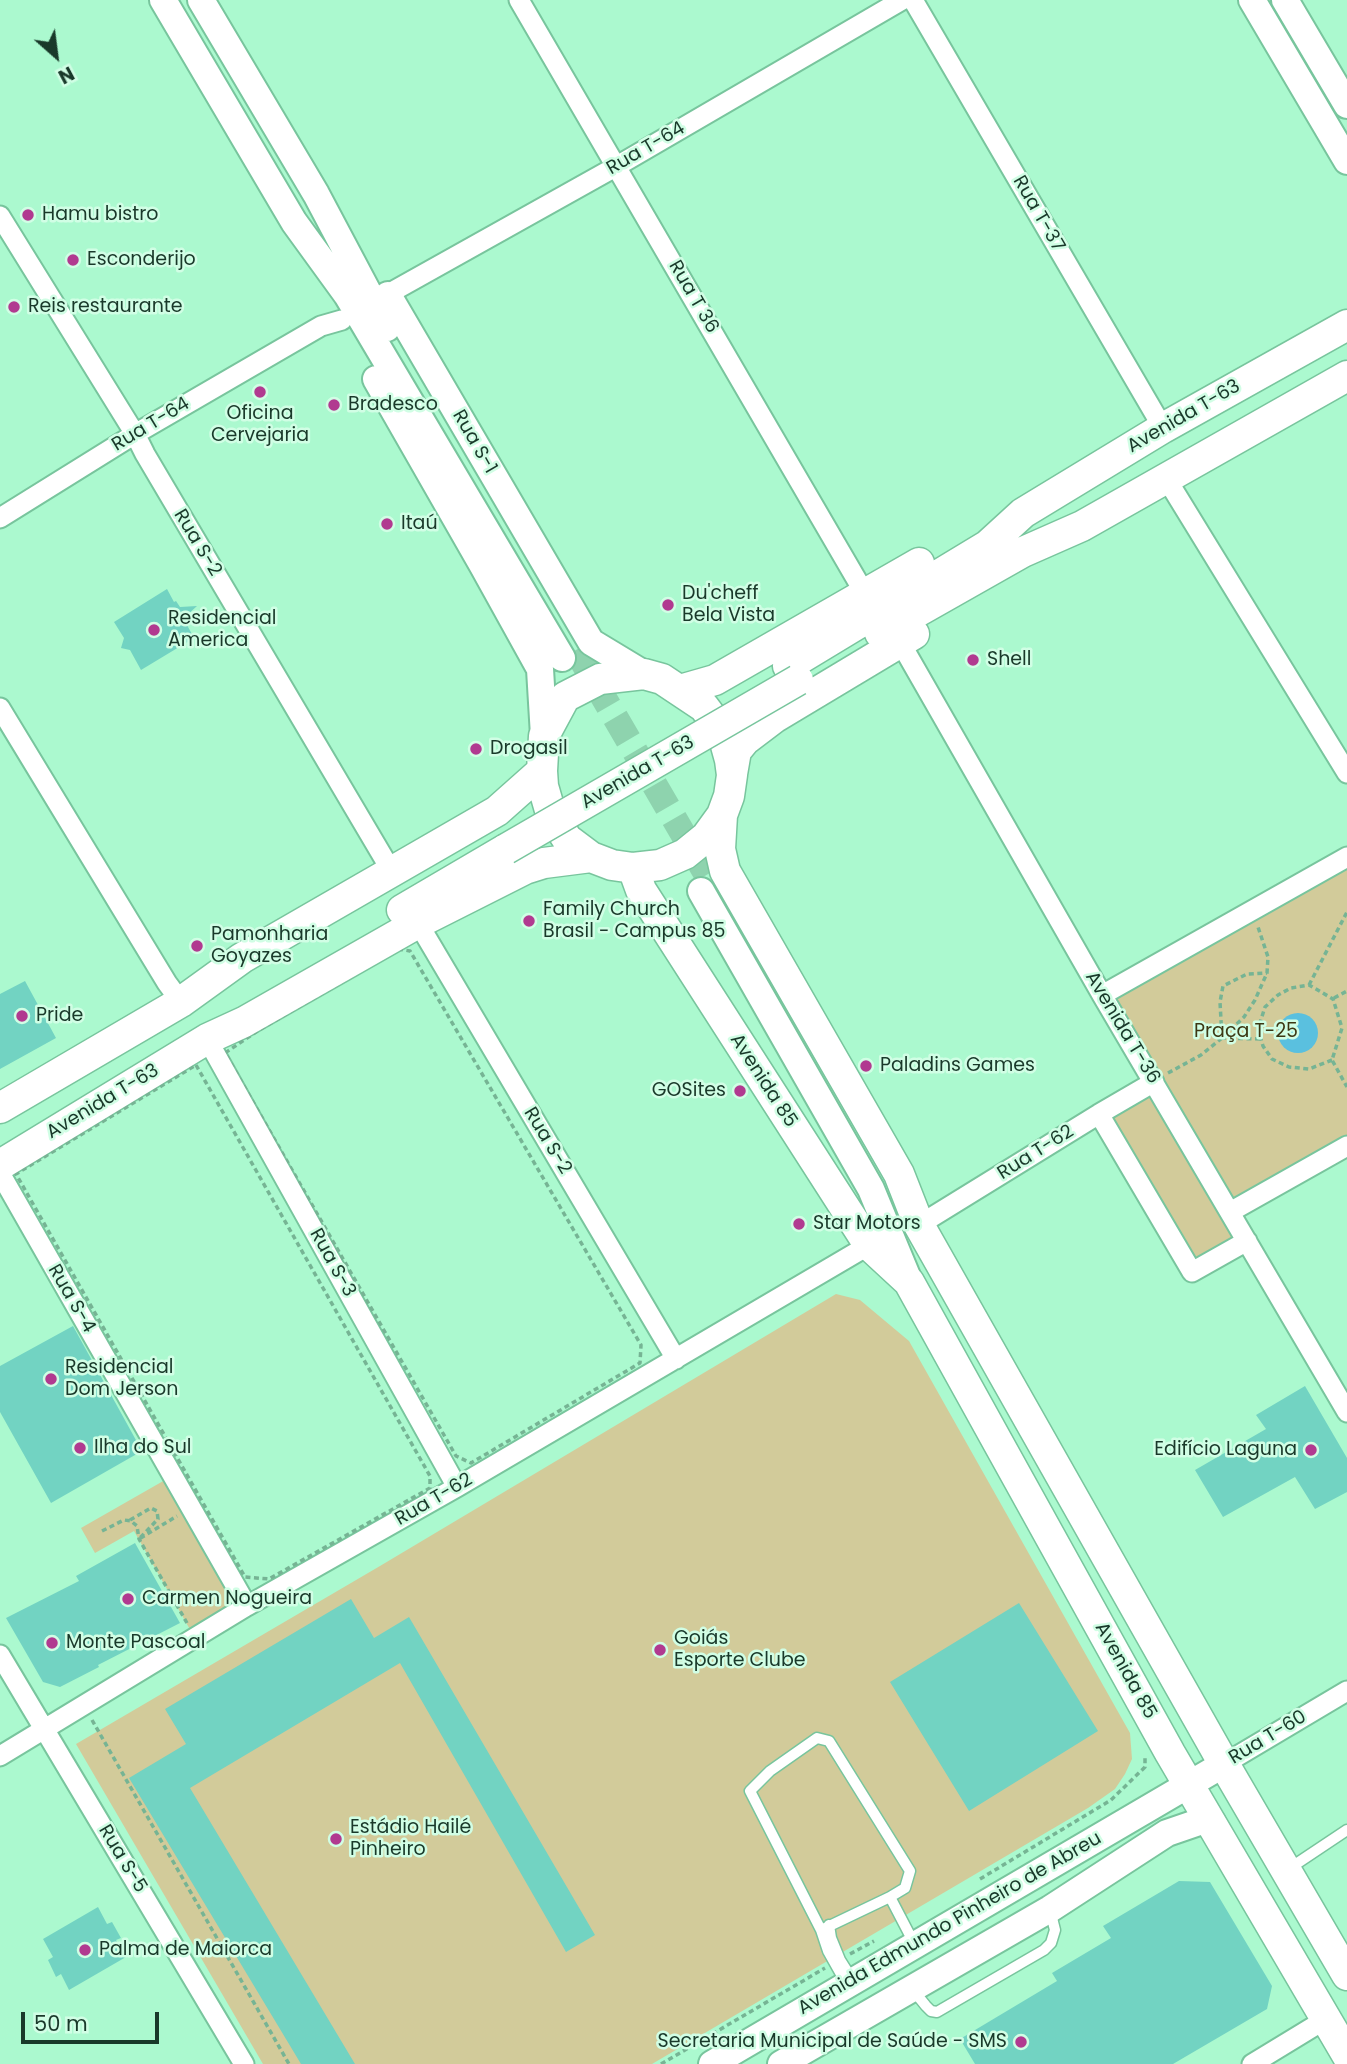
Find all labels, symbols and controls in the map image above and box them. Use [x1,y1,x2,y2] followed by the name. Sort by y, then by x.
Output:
[21,21,91,91] north arrow
[53,60,79,90] text: N
[603,118,689,180] street label: Rua T-64
[1007,172,1069,256] street label: Rua T-37
[42,204,158,226] place label: Hamu bistro
[20,207,36,223] marker: Hamu bistro
[87,249,196,271] place label: Esconderijo
[65,252,81,268] marker: Esconderijo
[663,257,723,337] street label: Rua T 36
[28,296,182,318] place label: Reis restaurante
[6,299,22,315] marker: Reis restaurante
[1123,375,1245,459] street label: Avenida T-63
[252,384,268,400] marker: Oficina Cervejaria
[108,393,194,457] street label: Rua T-64
[348,394,438,416] place label: Bradesco
[326,397,342,413] marker: Bradesco
[211,403,309,447] place label: Oficina Cervejaria
[447,406,501,478] street label: Rua S-1
[168,505,226,581] street label: Rua S-2
[401,513,438,535] place label: Itaú
[379,516,395,532] marker: Itaú
[682,583,775,627] place label: Du'cheff Bela Vista
[660,597,676,613] marker: Du'cheff Bela Vista
[168,608,276,652] place label: Residencial America
[146,622,162,638] marker: Residencial America
[987,649,1031,671] place label: Shell
[965,652,981,668] marker: Shell
[577,731,699,815] street label: Avenida T-63
[490,738,568,760] place label: Drogasil
[468,741,484,757] marker: Drogasil
[543,899,725,943] place label: Family Church Brasil - Campus 85
[521,913,537,929] marker: Family Church Brasil - Campus 85
[211,924,328,968] place label: Pamonharia Goyazes
[189,938,205,954] marker: Pamonharia Goyazes
[1080,968,1164,1088] street label: Avenida T-36
[36,1005,83,1027] place label: Pride
[14,1008,30,1024] marker: Pride
[1194,1021,1298,1043] park label: Praça T-25
[724,1030,802,1132] street label: Avenida 85
[880,1055,1035,1077] place label: Paladins Games
[858,1058,874,1074] marker: Paladins Games
[43,1060,163,1144] street label: Avenida T-63
[652,1080,726,1102] place label: GOSites
[732,1083,748,1099] marker: GOSites
[518,1103,576,1179] street label: Rua S-2
[994,1121,1078,1185] street label: Rua T-62
[813,1213,921,1235] place label: Star Motors
[791,1216,807,1232] marker: Star Motors
[304,1225,360,1301] street label: Rua S-3
[42,1261,100,1337] street label: Rua S-4
[65,1357,178,1401] place label: Residencial Dom Jerson
[43,1371,59,1387] marker: Residencial Dom Jerson
[94,1437,191,1459] place label: Ilha do Sul
[1154,1439,1297,1461] place label: Edifício Laguna
[72,1440,88,1456] marker: Ilha do Sul
[1303,1442,1319,1458] marker: Edifício Laguna
[391,1469,477,1531] street label: Rua T-62
[142,1588,312,1610] place label: Carmen Nogueira
[120,1591,136,1607] marker: Carmen Nogueira
[1089,1619,1161,1723] street label: Avenida 85
[674,1628,806,1672] place label: Goiás Esporte Clube
[66,1632,205,1654] place label: Monte Pascoal
[44,1635,60,1651] marker: Monte Pascoal
[652,1642,668,1658] marker: Goiás Esporte Clube
[1225,1706,1311,1770] street label: Rua T-60
[350,1817,471,1861] place label: Estádio Hailé Pinheiro
[93,1821,151,1897] street label: Rua S-5
[794,1827,1106,2021] street label: Avenida Edmundo Pinheiro de Abreu
[328,1831,344,1847] marker: Estádio Hailé Pinheiro
[99,1939,272,1961] place label: Palma de Maiorca
[77,1942,93,1958] marker: Palma de Maiorca
[24,1997,163,2041] scale bar
[34,2009,88,2038] text: 50 m
[657,2031,1007,2053] place label: Secretaria Municipal de Saúde - SMS
[1013,2034,1029,2050] marker: Secretaria Municipal de Saúde - SMS

